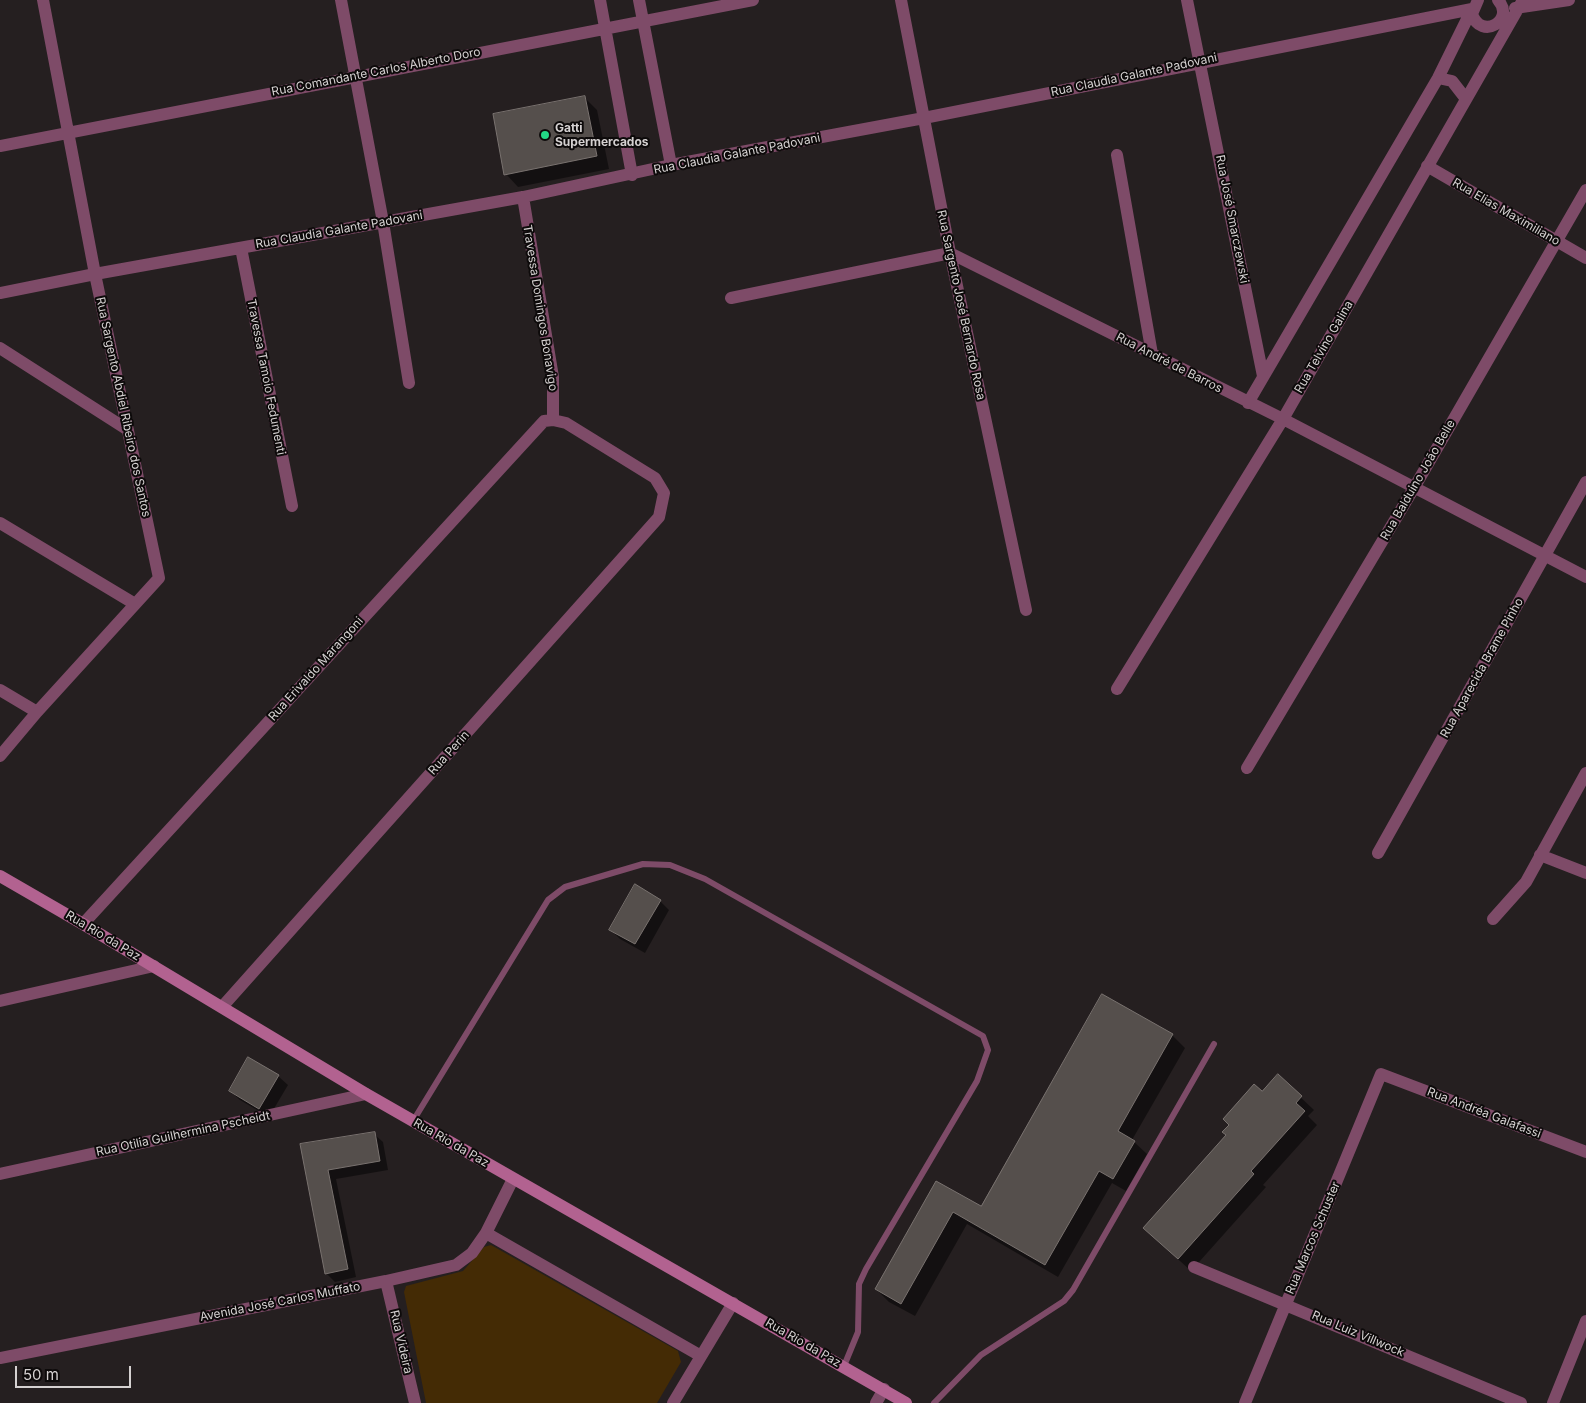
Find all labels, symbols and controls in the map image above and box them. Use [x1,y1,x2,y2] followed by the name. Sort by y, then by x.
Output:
[270,45,482,99] street label: Rua Comandante Carlos Alberto Doro
[1050,50,1218,100] street label: Rua Claudia Galante Padovani
[555,121,648,149] place label: Gatti Supermercados
[539,129,551,141] marker: Gatti Supermercados
[652,131,822,177] street label: Rua Claudia Galante Padovani
[1212,154,1252,284] street label: Rua José Smarczewski
[1450,175,1562,249] street label: Rua Elias Maximiliano
[254,208,424,252] street label: Rua Claudia Galante Padovani
[934,209,988,401] street label: Rua Sargento José Bernardo Rosa
[520,224,560,392] street label: Travessa Domingos Bonavigo
[93,296,153,518] street label: Rua Sargento Abdiel Ribeiro dos Santos
[244,298,288,456] street label: Travessa Tamoio Fedumenti
[1292,298,1356,396] street label: Rua Telvino Galina
[1114,330,1224,396] street label: Rua André de Barros
[1378,417,1458,543] street label: Rua Balduino João Belle
[1437,595,1527,741] street label: Rua Aparecida Brame Pinho
[266,614,366,724] street label: Rua Erivaldo Marangoni
[426,728,472,778] street label: Rua Perin
[63,908,143,964] street label: Rua Rio da Paz
[1425,1085,1543,1141] street label: Rua Andréa Galafassi
[95,1109,271,1159] street label: Rua Otilia Guilhermina Pscheidt
[411,1116,491,1170] street label: Rua Rio da Paz
[1283,1180,1343,1296] street label: Rua Marcos Schuster
[199,1279,361,1325] street label: Avenida José Carlos Muffato
[1310,1308,1406,1360] street label: Rua Luiz Villwock
[387,1309,415,1375] street label: Rua Videira
[763,1316,843,1370] street label: Rua Rio da Paz
[18,1356,134,1388] scale bar
[23,1365,59,1384] text: 50 m

